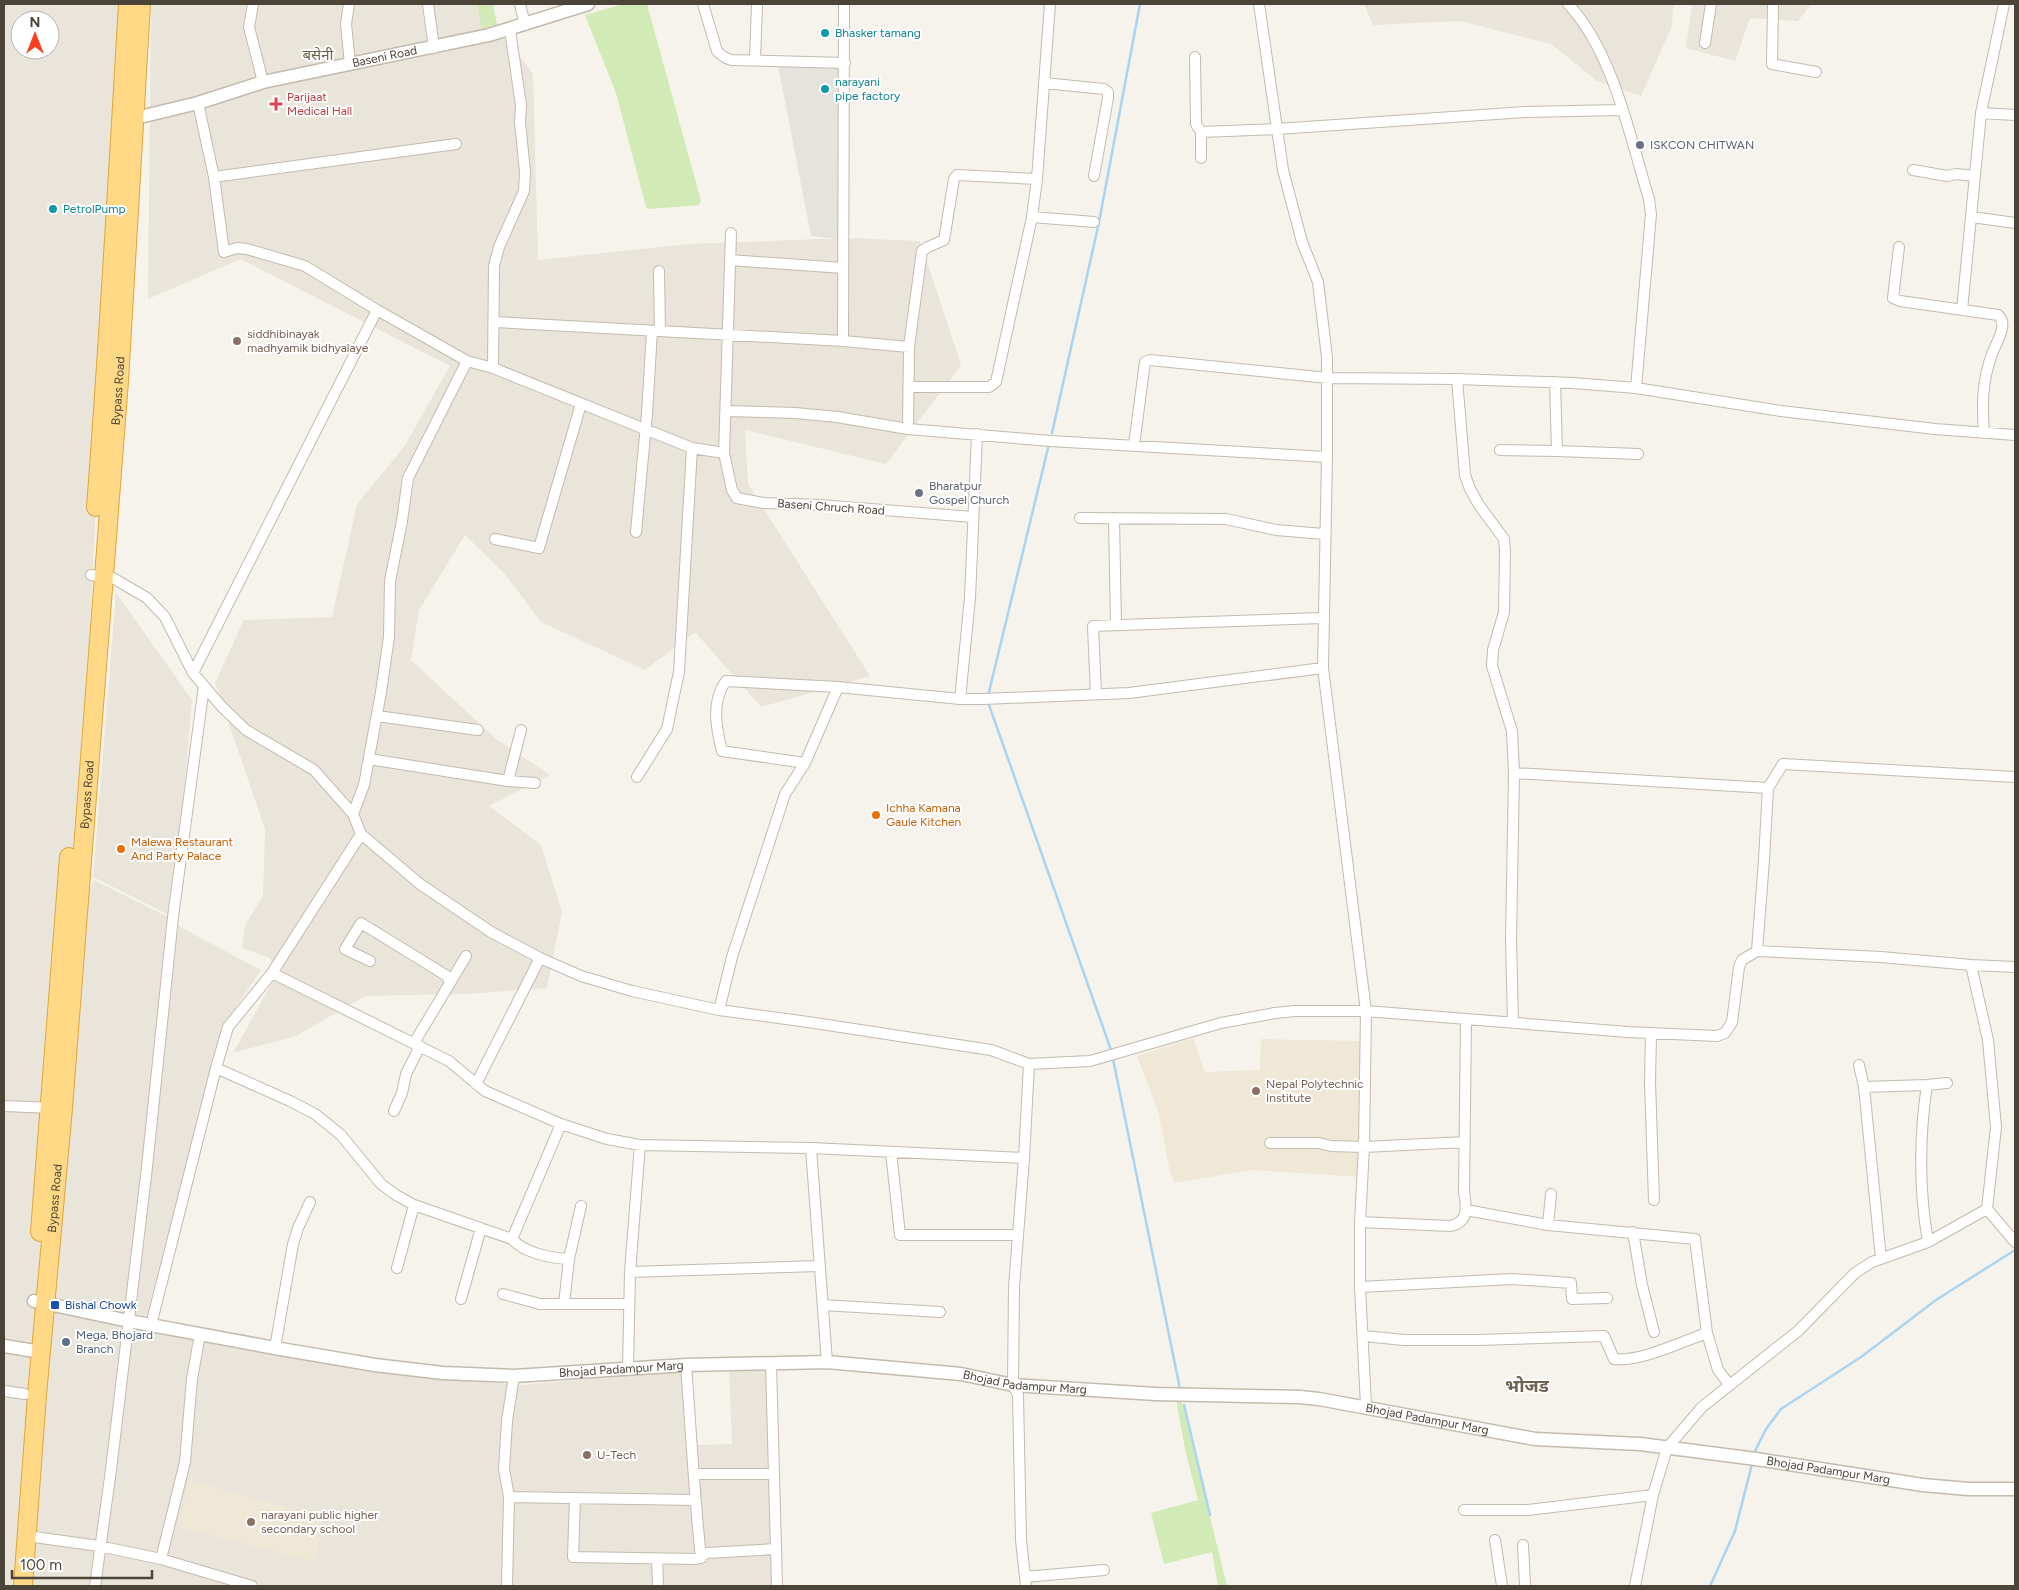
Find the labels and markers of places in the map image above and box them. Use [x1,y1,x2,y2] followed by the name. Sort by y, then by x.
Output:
[835,26,921,40] place label: Bhasker tamang
[819,27,831,39] marker: Bhasker tamang
[835,75,901,103] place label: narayani pipe factory
[819,83,831,95] marker: narayani pipe factory
[287,90,352,118] place label: Parijaat Medical Hall
[269,97,283,111] marker: Parijaat Medical Hall
[1650,138,1754,152] place label: ISKCON CHITWAN
[1634,139,1646,151] marker: ISKCON CHITWAN
[63,202,125,216] place label: PetrolPump
[47,203,59,215] marker: PetrolPump
[247,327,369,355] place label: siddhibinayak madhyamik bidhyalaye
[231,335,243,347] marker: siddhibinayak madhyamik bidhyalaye
[929,479,1010,507] place label: Bharatpur Gospel Church
[913,487,925,499] marker: Bharatpur Gospel Church
[886,801,961,829] place label: Ichha Kamana Gaule Kitchen
[870,809,882,821] marker: Ichha Kamana Gaule Kitchen
[131,835,234,863] place label: Malewa Restaurant And Party Palace
[115,843,127,855] marker: Malewa Restaurant And Party Palace
[1266,1077,1364,1105] place label: Nepal Polytechnic Institute
[1250,1085,1262,1097] marker: Nepal Polytechnic Institute
[65,1298,137,1312] place label: Bishal Chowk
[49,1299,61,1311] marker: Bishal Chowk
[76,1328,153,1356] place label: Mega, Bhojard Branch
[60,1336,72,1348] marker: Mega, Bhojard Branch
[597,1448,636,1462] place label: U-Tech
[581,1449,593,1461] marker: U-Tech
[261,1508,378,1536] place label: narayani public higher secondary school
[245,1516,257,1528] marker: narayani public higher secondary school

